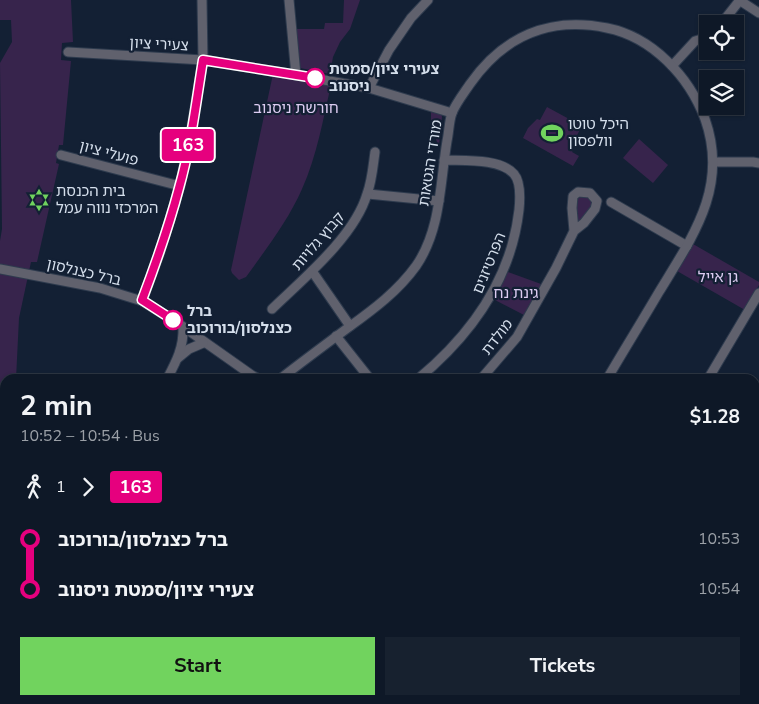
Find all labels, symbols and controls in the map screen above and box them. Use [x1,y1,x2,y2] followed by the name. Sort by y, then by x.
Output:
[699,15,744,115] map controls
[699,15,744,60] button: locate
[129,32,189,56] street label: צעירי ציון
[329,59,439,96] place label: צעירי ציון/סמטת ניסנוב
[305,68,325,88] marker: צעירי ציון/סמטת ניסנוב
[699,70,744,115] button: layers
[253,98,339,118] park label: חורשת ניסנוב
[568,114,629,151] place label: היכל טוטו וולפסון
[413,118,447,208] street label: מורדי הגטאות
[539,120,565,146] sports icon: היכל טוטו וולפסון
[159,129,217,161] line badge: 163
[172,133,204,157] text: 163
[77,136,141,170] street label: פועלי ציון
[56,181,158,218] place label: בית הכנסת המרכזי נווה עמל
[26,187,52,213] synagogue icon: בית הכנסת המרכזי נווה עמל
[287,208,349,274] street label: קבוץ גלויות
[468,229,510,297] street label: הפרטיזנים
[45,254,124,290] street label: ברל כצנלסון
[698,267,739,287] park label: גן אייל
[494,283,539,303] park label: גינת נח
[187,301,292,338] place label: ברל כצנלסון/בורוכוב
[163,310,183,330] marker: ברל כצנלסון/בורוכוב
[477,315,517,359] street label: מולדת
[20,387,92,425] text: 2 min
[690,404,740,430] text: $1.28
[20,425,160,447] text: 10:52 – 10:54 · Bus
[20,473,48,501] icon: walk
[74,473,102,501] icon: forward
[120,475,152,499] text: 163
[56,476,66,498] text: 1
[58,527,228,553] text: ברל כצנלסון/בורוכוב
[698,528,740,550] text: 10:53
[58,577,254,603] text: צעירי ציון/סמטת ניסנוב
[698,578,740,600] text: 10:54
[20,637,375,695] button: Start
[385,637,740,695] button: Tickets

